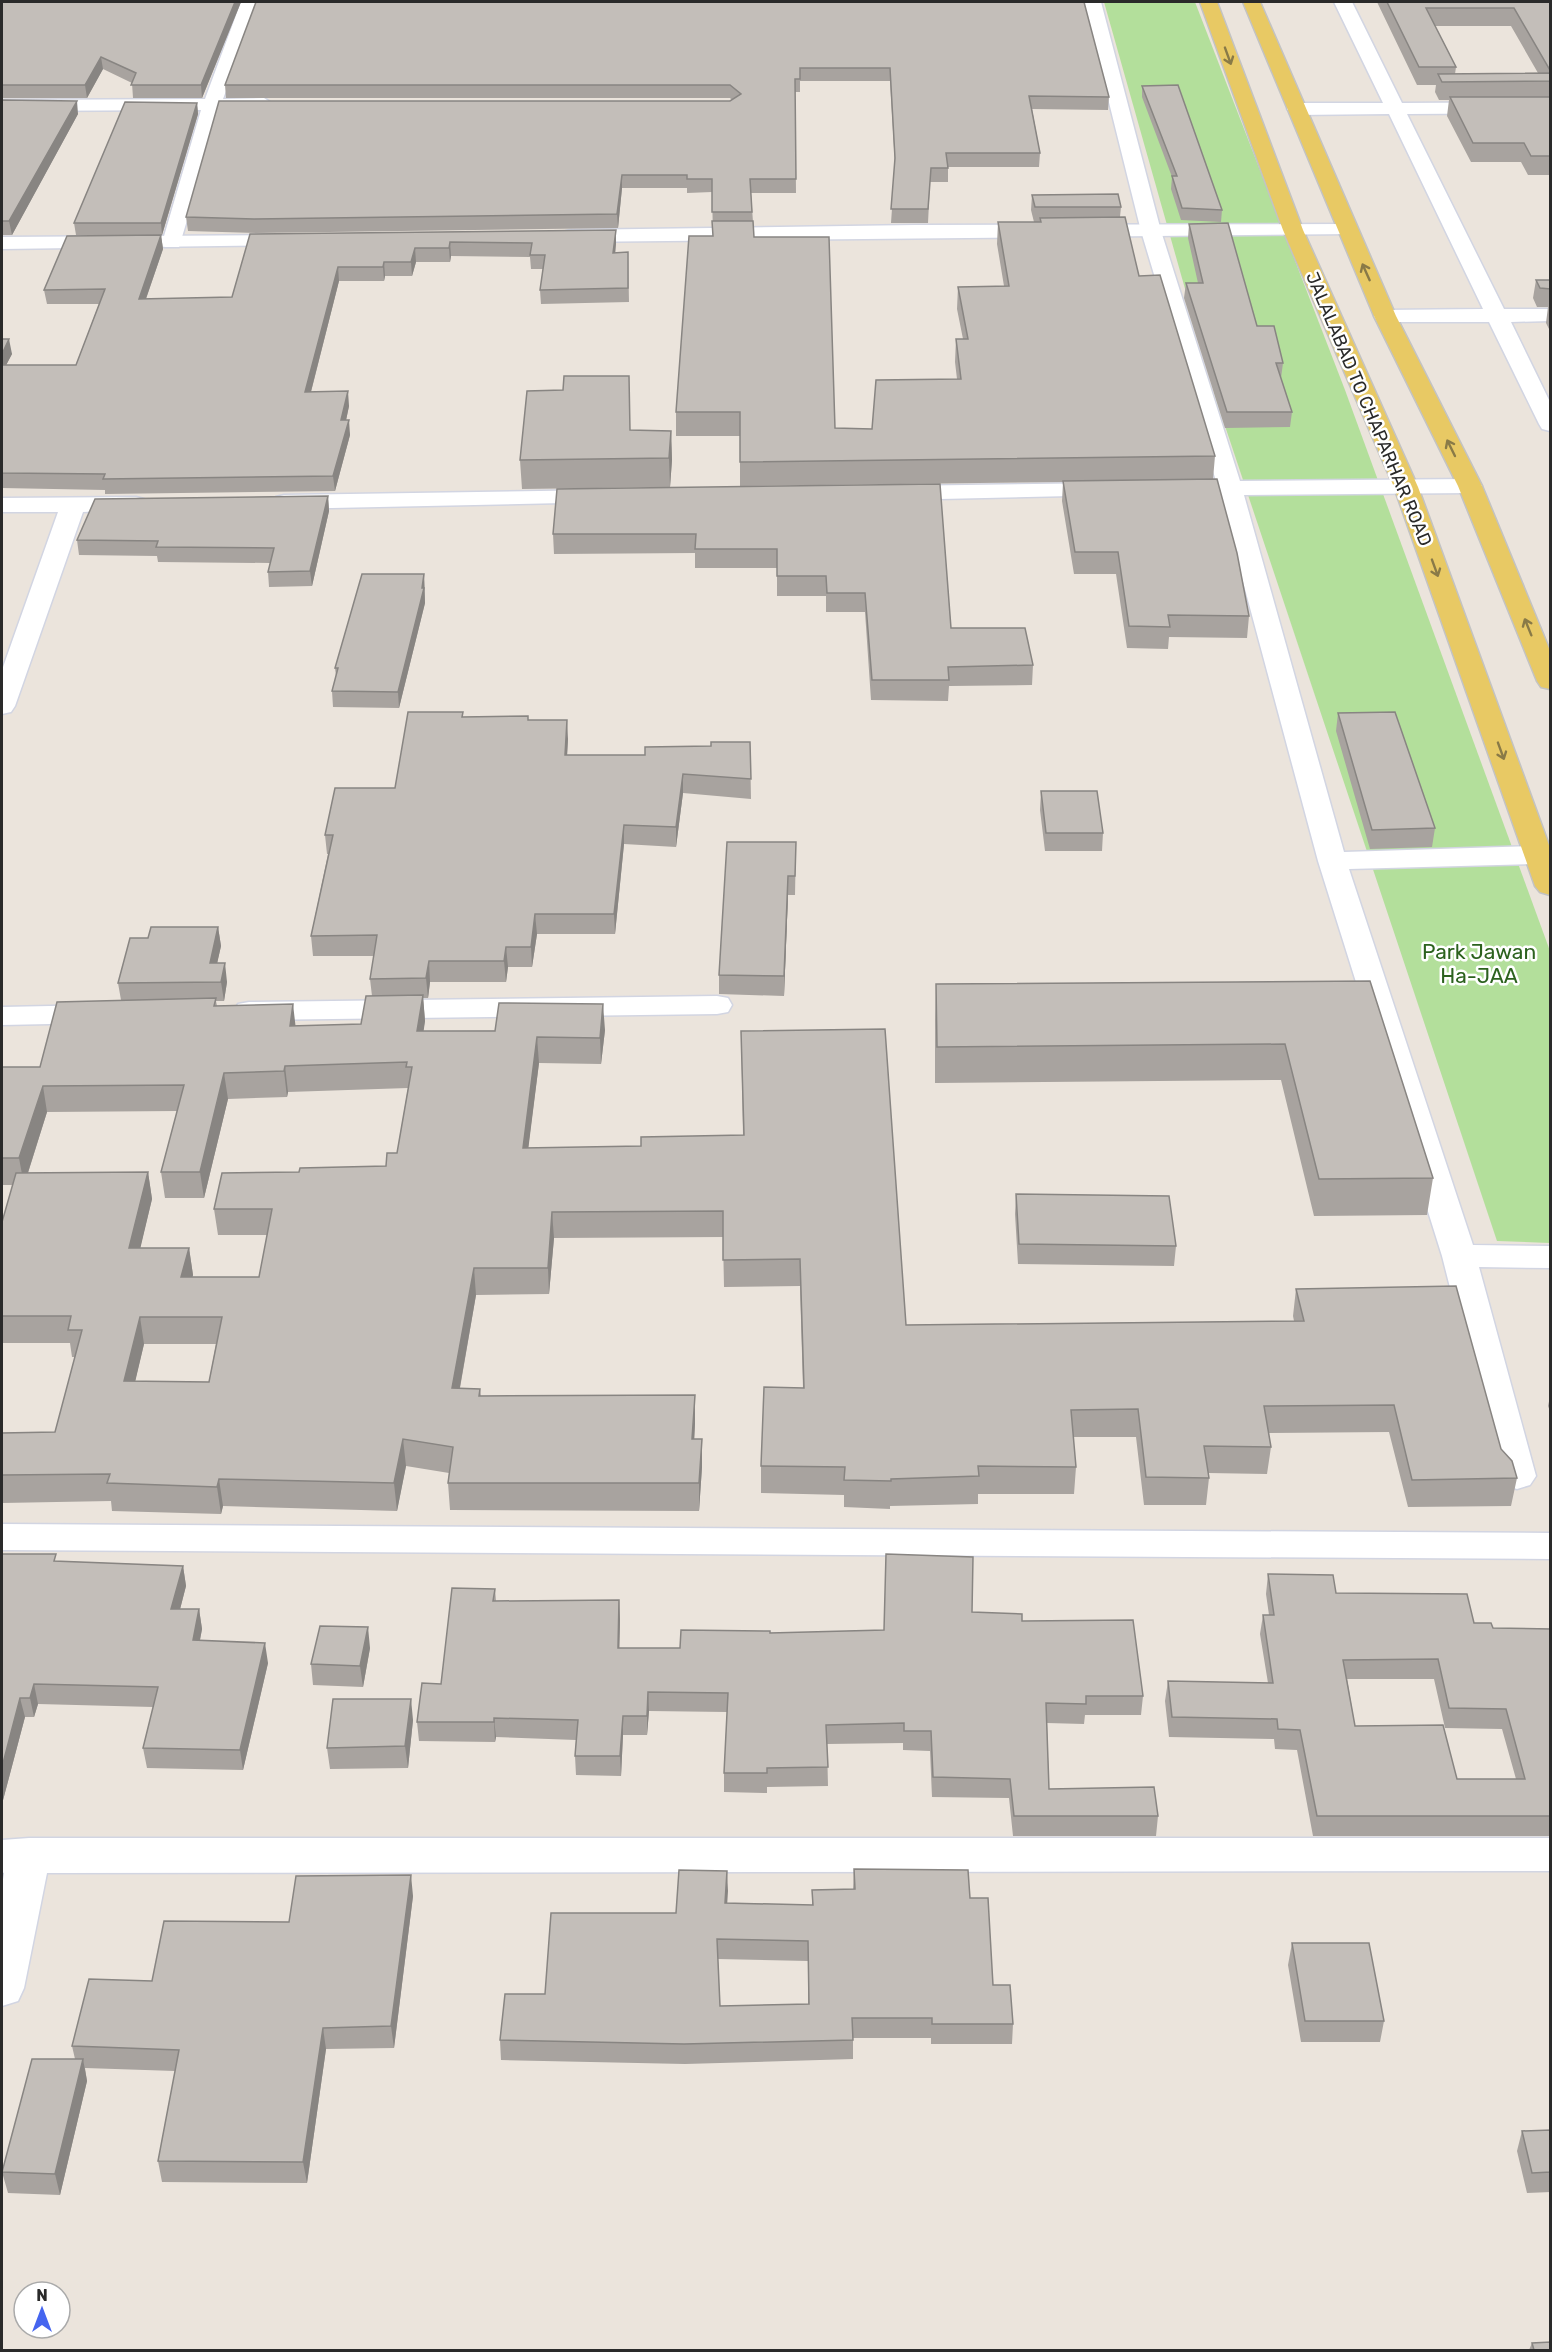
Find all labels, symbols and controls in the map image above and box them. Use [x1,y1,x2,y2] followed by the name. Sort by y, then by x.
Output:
[1224,46,1235,65] one-way arrow
[1360,264,1371,282] one-way arrow
[1301,269,1437,549] street label: JALALABAD TO CHAPARHAR ROAD
[1445,439,1456,457] one-way arrow
[1430,558,1441,577] one-way arrow
[1522,618,1533,637] one-way arrow
[1496,742,1507,760] one-way arrow
[1422,939,1536,988] park label: Park Jawan Ha-JAA
[12,2280,72,2340] north arrow
[36,2286,48,2305] text: N

